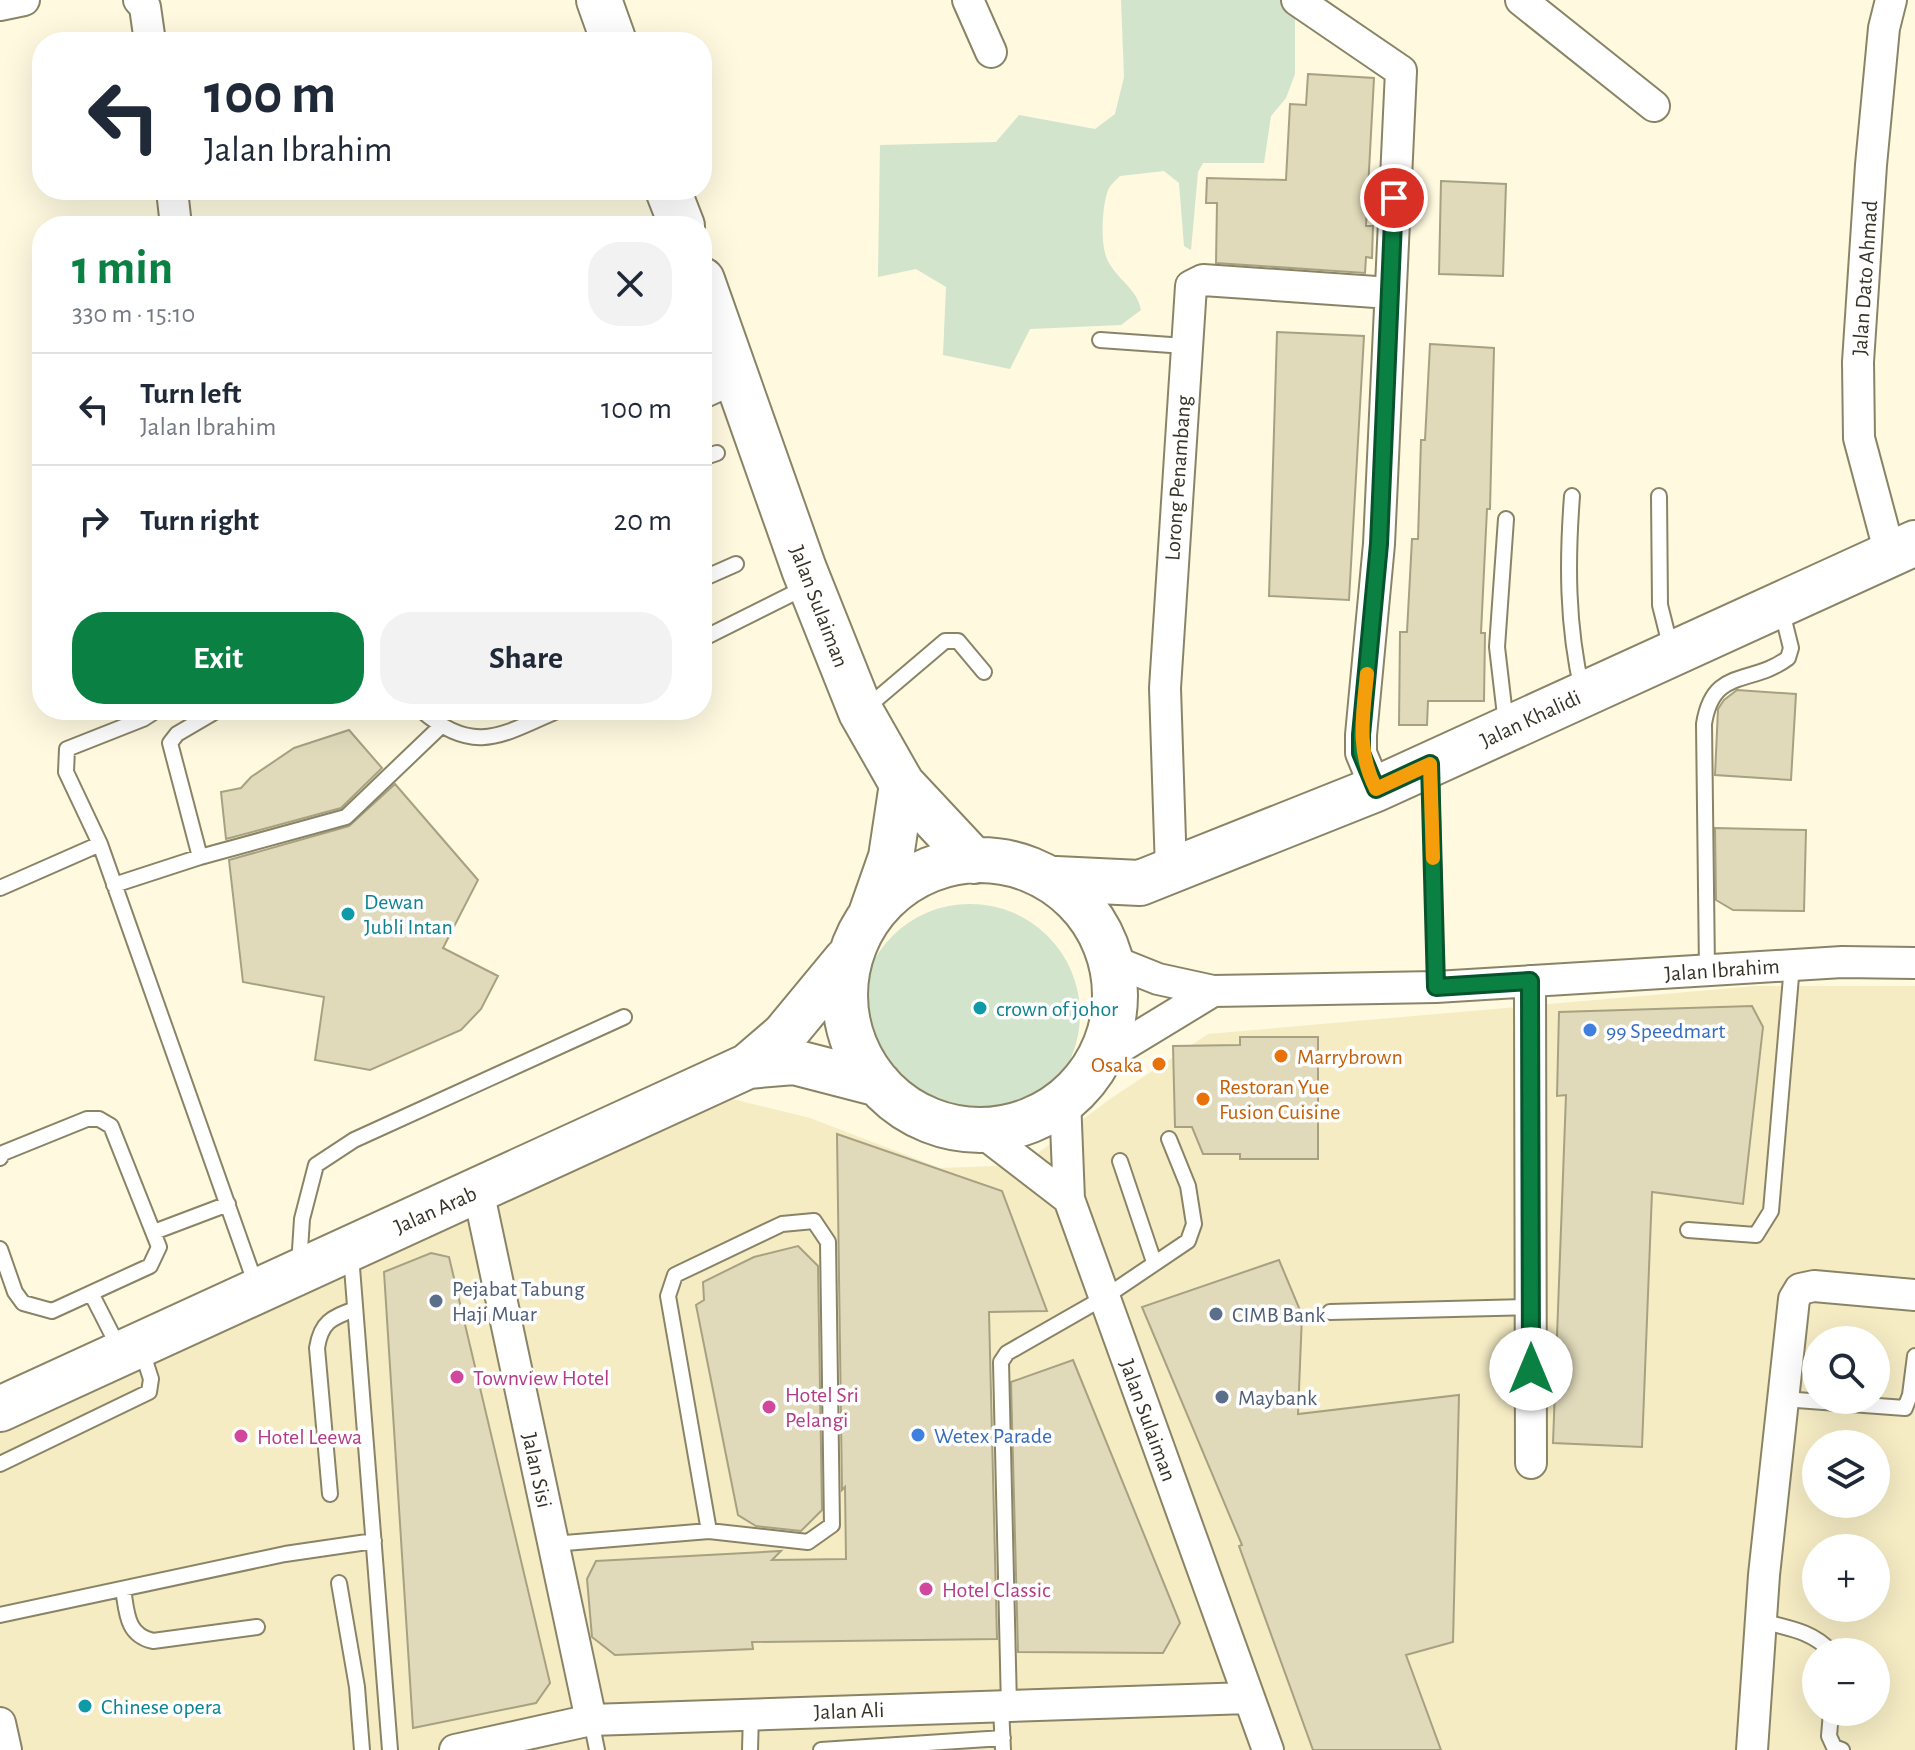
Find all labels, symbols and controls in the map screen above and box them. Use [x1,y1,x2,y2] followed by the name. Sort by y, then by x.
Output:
[72,64,176,168] icon: left
[204,67,336,123] text: 100 m
[204,132,393,168] text: Jalan Ibrahim
[1360,164,1428,232] pin
[1372,176,1416,220] icon: arrive
[1849,200,1881,356] street label: Jalan Dato Ahmad
[588,242,672,326] button: close
[72,245,173,293] text: 1 min
[72,301,195,327] text: 330 m · 15:10
[140,379,241,409] text: Turn left
[72,387,116,431] icon: left
[601,394,672,424] text: 100 m
[1161,394,1195,561] street label: Lorong Penambang
[140,414,276,440] text: Jalan Ibrahim
[72,499,116,543] icon: right
[140,506,259,536] text: Turn right
[614,506,672,536] text: 20 m
[786,543,852,670] street label: Jalan Sulaiman
[72,612,364,704] button: Exit
[380,612,672,704] button: Share
[1477,686,1584,752] street label: Jalan Khalidi
[364,891,453,938] place label: Dewan Jubli Intan
[339,905,357,923] marker: Dewan Jubli Intan
[1664,955,1780,985] street label: Jalan Ibrahim
[996,998,1118,1020] place label: crown of johor
[971,999,989,1017] marker: crown of johor
[1606,1020,1725,1042] place label: 99 Speedmart
[1581,1021,1599,1039] marker: 99 Speedmart
[1297,1046,1403,1068] place label: Marrybrown
[1272,1047,1290,1065] marker: Marrybrown
[1091,1054,1143,1076] place label: Osaka
[1150,1055,1168,1073] marker: Osaka
[1219,1076,1340,1123] place label: Restoran Yue Fusion Cuisine
[1194,1090,1212,1108] marker: Restoran Yue Fusion Cuisine
[391,1182,480,1238] street label: Jalan Arab
[452,1278,585,1325] place label: Pejabat Tabung Haji Muar
[427,1292,445,1310] marker: Pejabat Tabung Haji Muar
[1232,1304,1325,1326] place label: CIMB Bank
[1207,1305,1225,1323] marker: CIMB Bank
[1802,1326,1890,1726] map controls
[1802,1326,1890,1414] button: search
[1489,1327,1573,1411] position arrow
[1116,1356,1180,1484] street label: Jalan Sulaiman
[473,1367,610,1389] place label: Townview Hotel
[448,1368,466,1386] marker: Townview Hotel
[785,1384,859,1431] place label: Hotel Sri Pelangi
[1238,1387,1317,1409] place label: Maybank
[1213,1388,1231,1406] marker: Maybank
[760,1398,778,1416] marker: Hotel Sri Pelangi
[934,1425,1052,1447] place label: Wetex Parade
[257,1426,362,1448] place label: Hotel Leewa
[909,1426,927,1444] marker: Wetex Parade
[232,1427,250,1445] marker: Hotel Leewa
[1802,1430,1890,1518] button: layers
[518,1431,556,1510] street label: Jalan Sisi
[1802,1534,1890,1622] button: +
[942,1579,1051,1601] place label: Hotel Classic
[917,1580,935,1598] marker: Hotel Classic
[1802,1638,1890,1726] button: −
[101,1696,222,1718] place label: Chinese opera
[76,1697,94,1715] marker: Chinese opera
[813,1699,885,1723] street label: Jalan Ali

